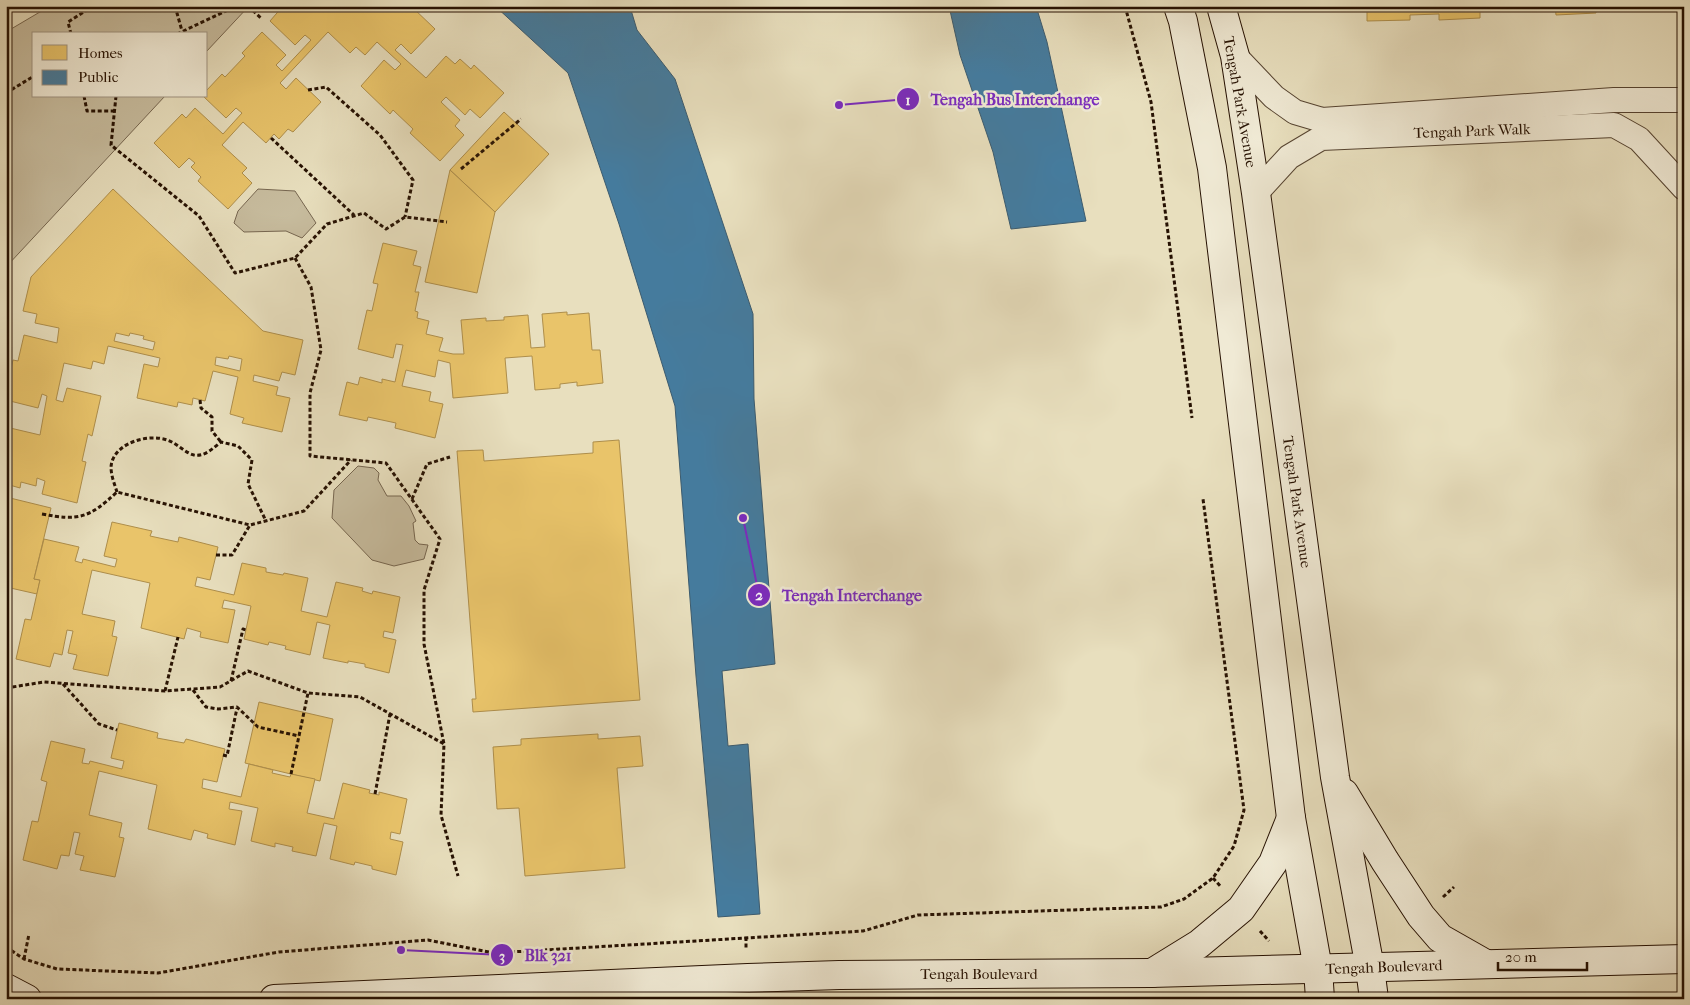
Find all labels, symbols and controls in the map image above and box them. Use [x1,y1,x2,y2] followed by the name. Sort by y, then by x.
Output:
[32,32,208,98] legend
[1220,35,1261,170] street label: Tengah Park Avenue
[78,44,123,62] text: Homes
[78,68,119,86] text: Public
[896,84,1109,115] callout: Tengah Bus Interchange
[930,90,1099,110] text: Tengah Bus Interchange
[905,91,911,109] text: 1
[1413,120,1531,142] street label: Tengah Park Walk
[1279,435,1315,570] street label: Tengah Park Avenue
[747,580,932,611] callout: Tengah Interchange
[755,586,763,604] text: 2
[781,586,922,606] text: Tengah Interchange
[490,940,582,971] callout: Blk 321
[1498,940,1586,972] scale bar
[524,946,572,966] text: Blk 321
[499,947,505,965] text: 3
[1505,948,1537,966] text: 20 m
[1325,956,1444,978] street label: Tengah Boulevard
[920,965,1038,983] street label: Tengah Boulevard

